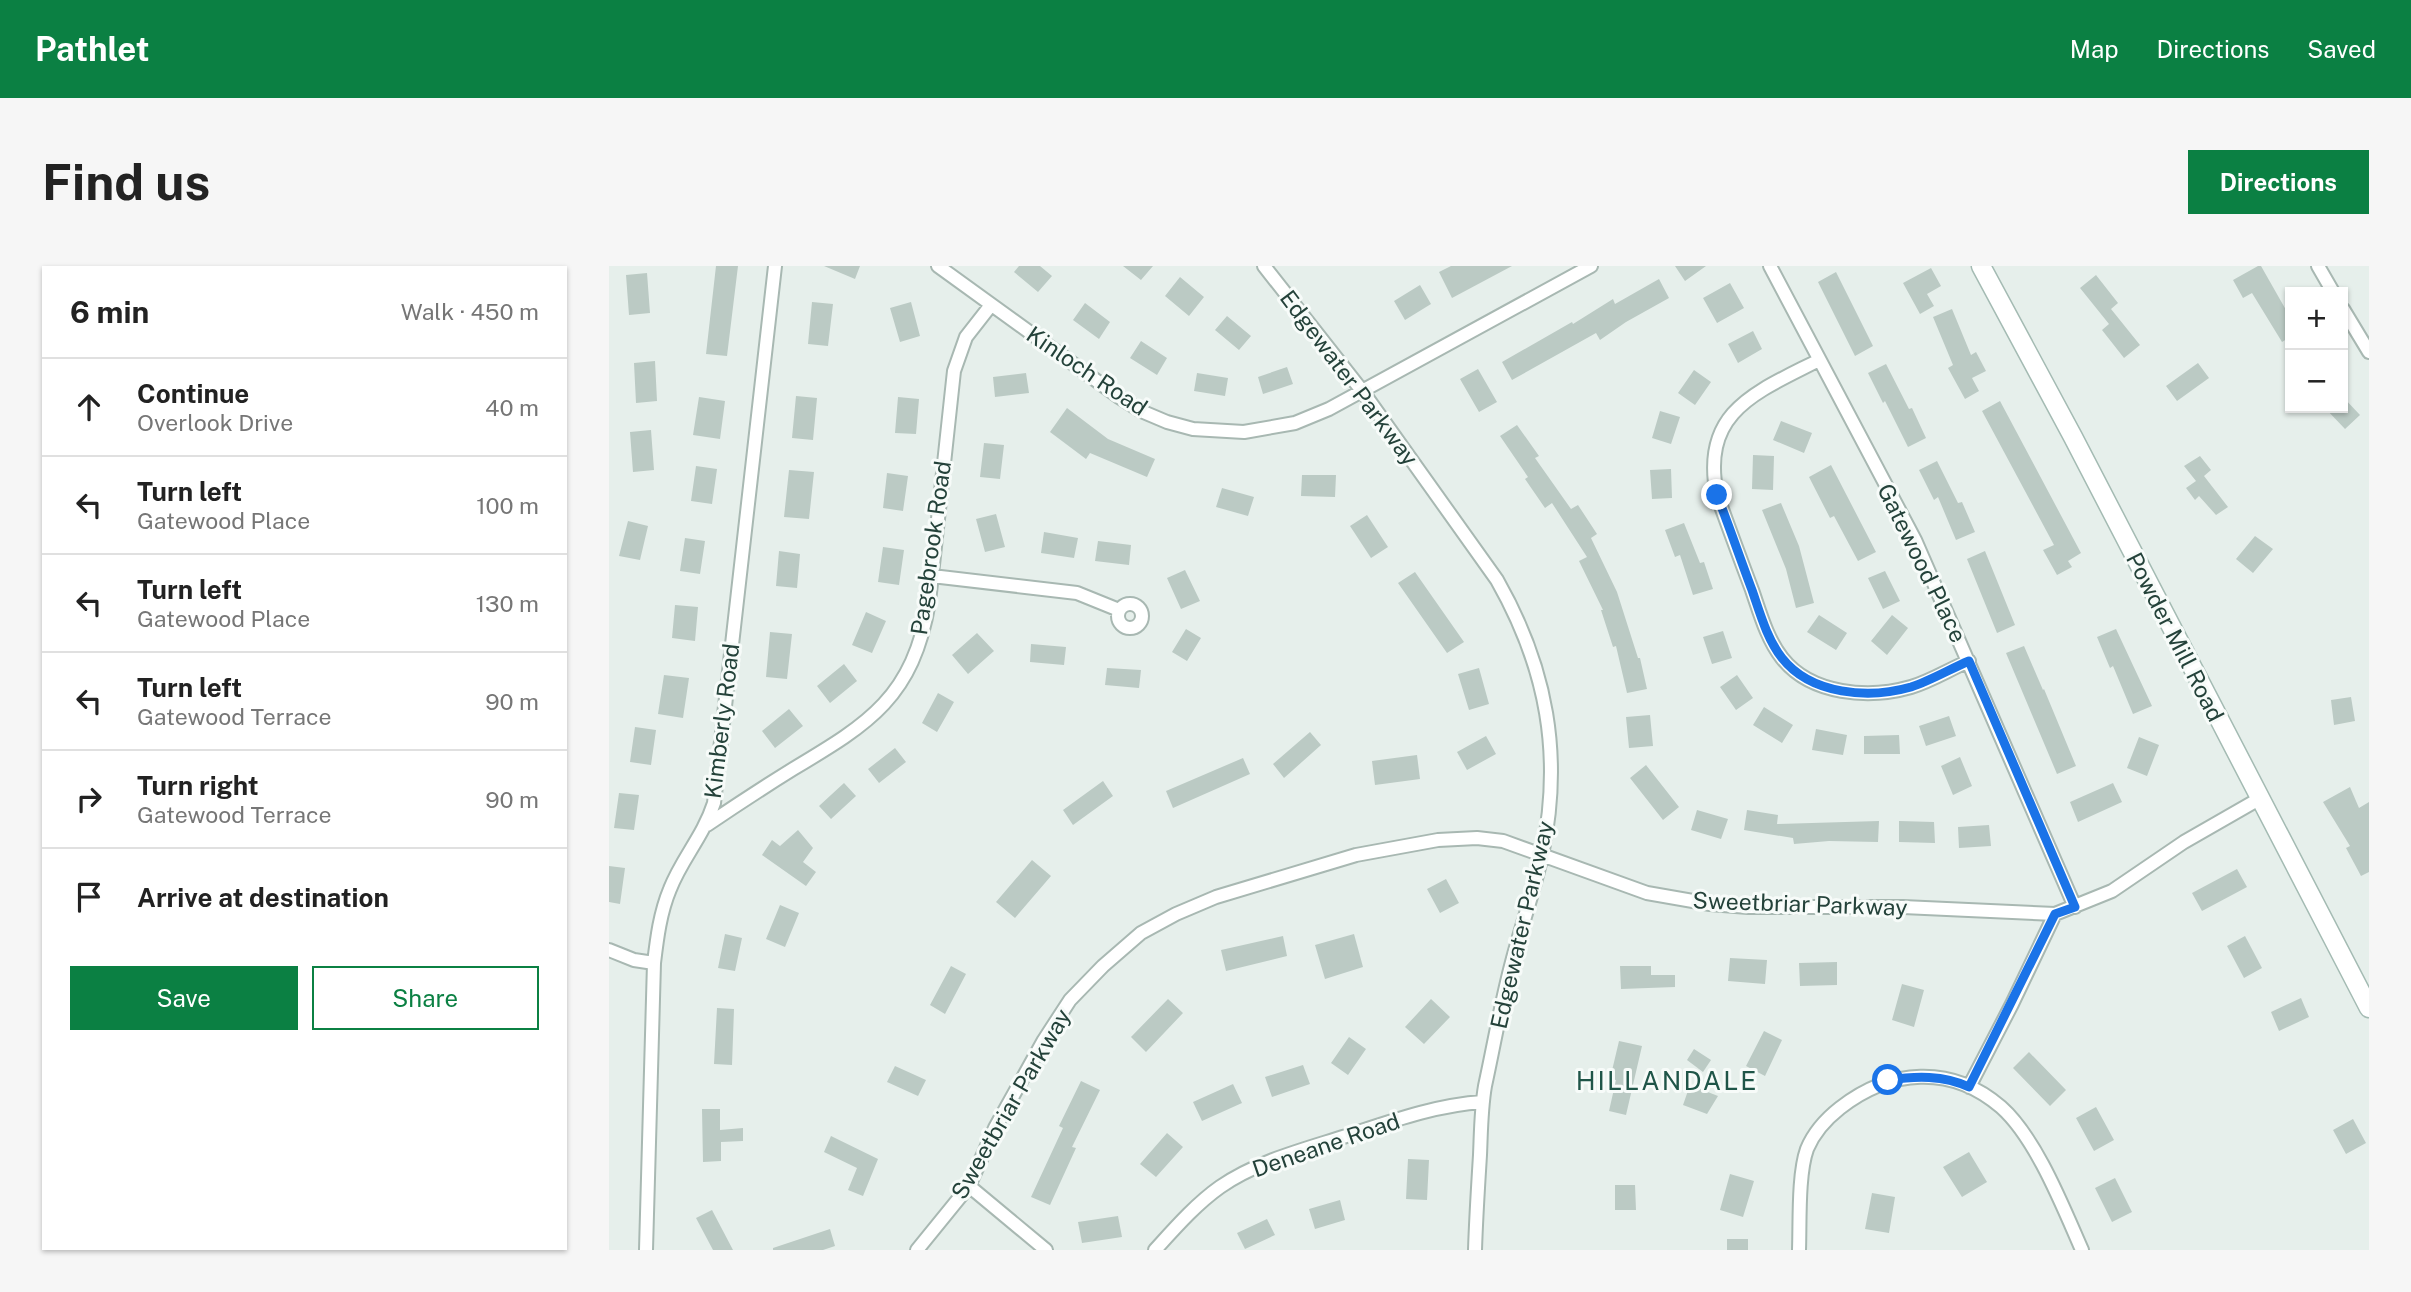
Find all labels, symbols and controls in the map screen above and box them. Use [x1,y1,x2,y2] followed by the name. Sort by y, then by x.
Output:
[35,30,150,68] text: Pathlet
[2070,35,2119,63] text: Map
[2157,35,2269,63] text: Directions
[2307,35,2376,63] text: Saved
[2188,150,2369,214] button: Directions
[42,153,210,211] text: Find us
[1275,285,1424,471] street label: Edgewater Parkway
[2285,287,2348,413] map controls
[2285,287,2348,350] button: +
[70,294,149,330] text: 6 min
[401,298,539,325] text: Walk · 450 m
[1022,320,1153,421] street label: Kinloch Road
[2285,350,2348,413] button: −
[137,378,249,409] text: Continue
[70,388,108,426] icon: ahead
[485,394,539,421] text: 40 m
[137,409,293,436] text: Overlook Drive
[905,459,956,637] street label: Pagebrook Road
[137,476,242,507] text: Turn left
[1701,479,1732,510] route end
[1872,479,1973,647] street label: Gatewood Place
[70,486,108,524] icon: left
[476,492,539,519] text: 100 m
[137,507,310,534] text: Gatewood Place
[2121,548,2230,726] street label: Powder Mill Road
[137,574,242,605] text: Turn left
[70,584,108,622] icon: left
[476,590,539,617] text: 130 m
[137,605,310,632] text: Gatewood Place
[699,642,744,800] street label: Kimberly Road
[137,672,242,703] text: Turn left
[70,682,108,720] icon: left
[485,688,539,715] text: 90 m
[137,703,331,730] text: Gatewood Terrace
[137,770,259,801] text: Turn right
[70,780,108,818] icon: right
[485,786,539,813] text: 90 m
[137,801,331,828] text: Gatewood Terrace
[1484,818,1559,1031] street label: Edgewater Parkway
[70,878,108,916] icon: arrive
[137,882,389,913] text: Arrive at destination
[1692,886,1908,921] street label: Sweetbriar Parkway
[70,966,298,1030] button: Save
[312,966,539,1030] button: Share
[945,1004,1076,1204] street label: Sweetbriar Parkway
[1872,1064,1903,1095] route start
[1576,1065,1758,1096] district label: HILLANDALE
[1249,1107,1403,1182] street label: Deneane Road

